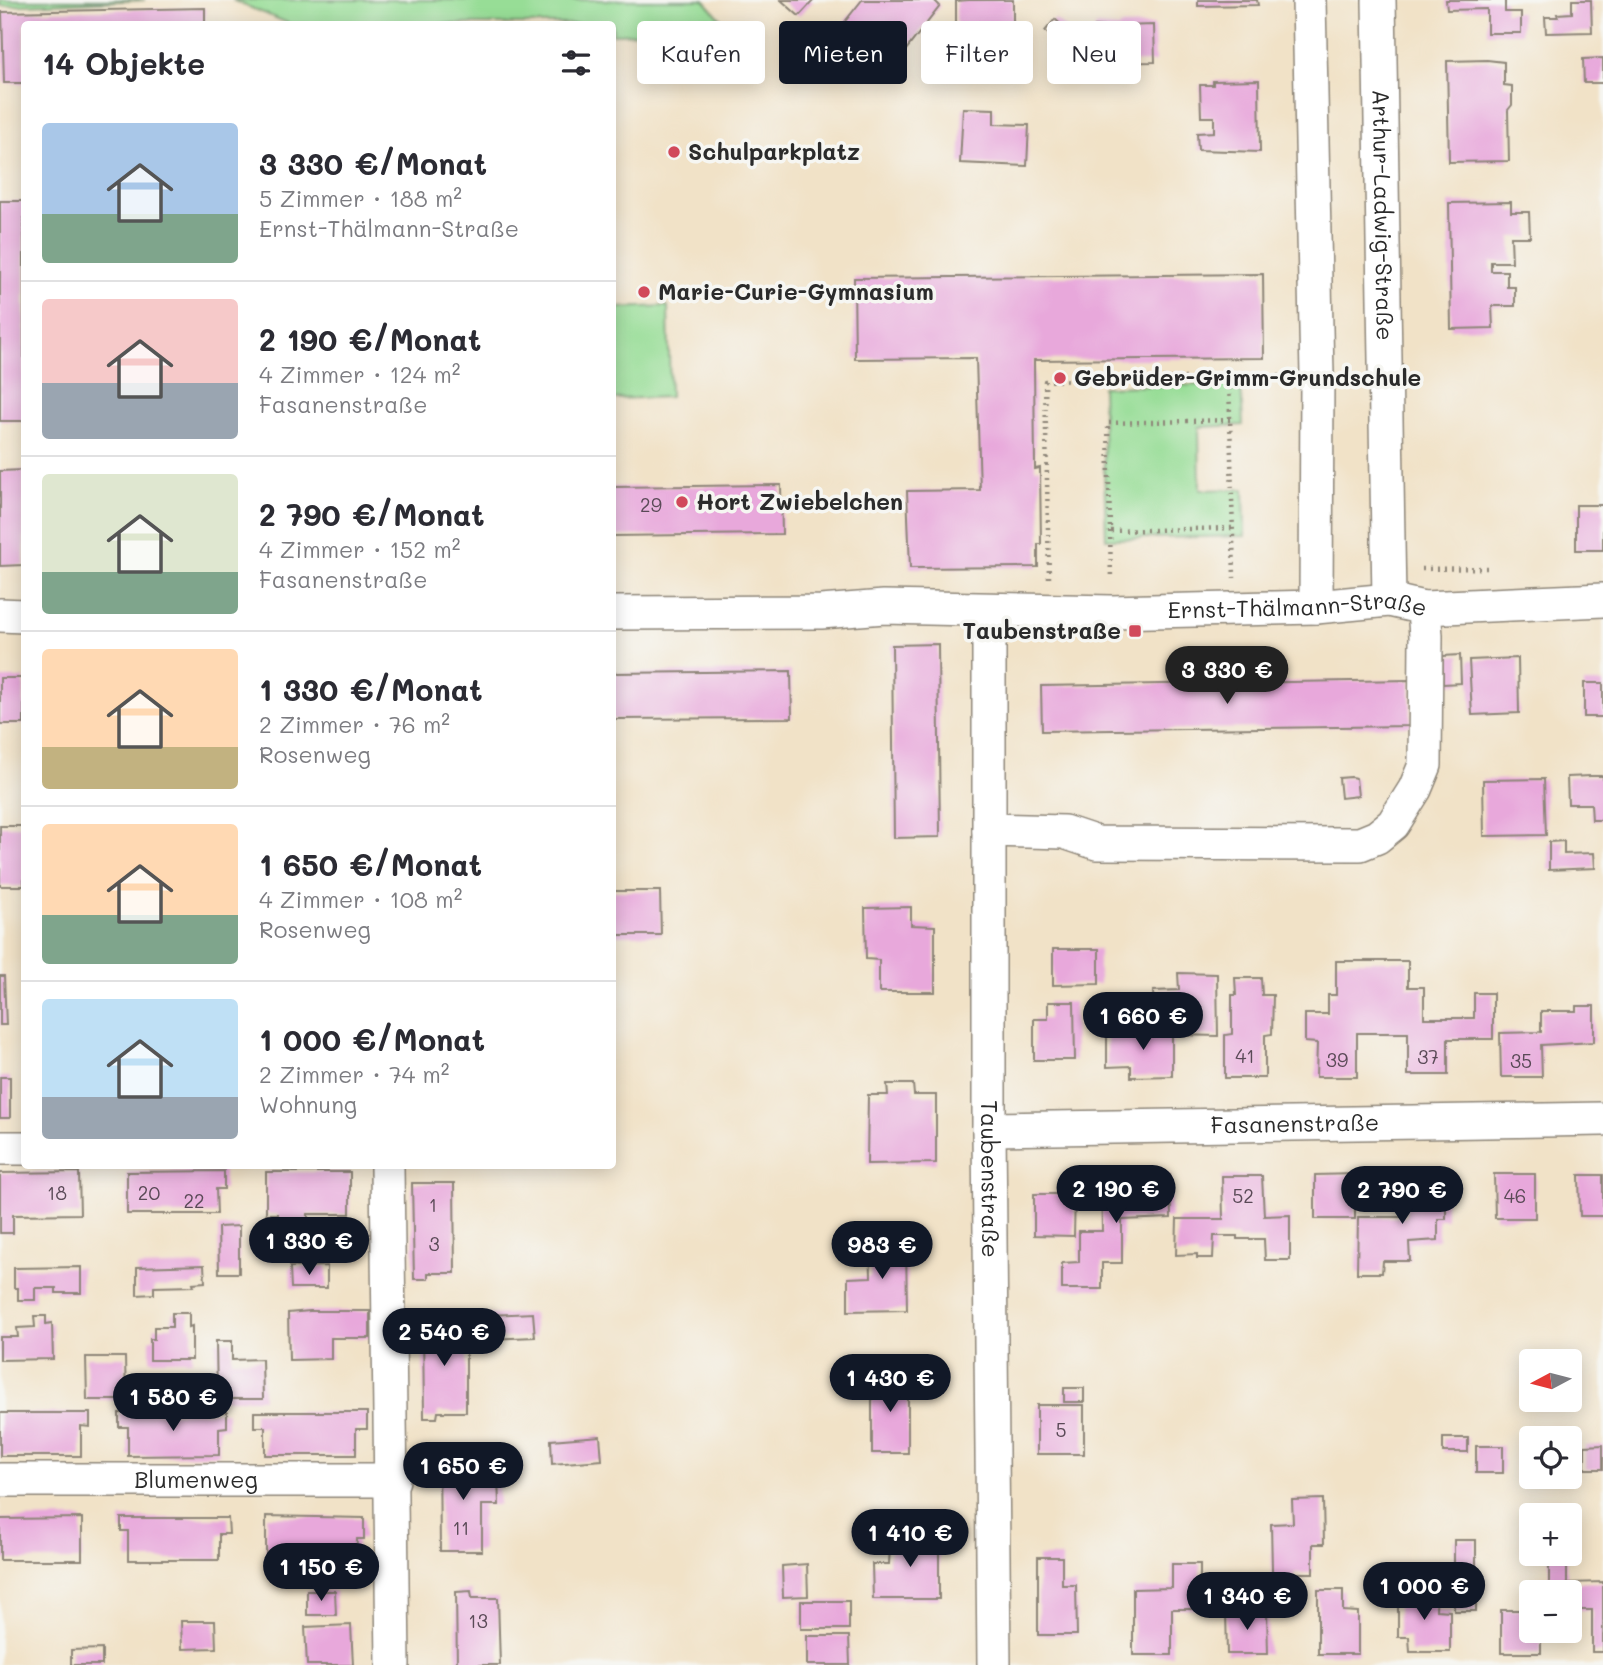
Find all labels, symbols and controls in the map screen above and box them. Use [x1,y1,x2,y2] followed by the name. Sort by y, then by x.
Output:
[637,21,765,84] chip: Kaufen
[779,21,907,84] chip: Mieten
[921,21,1033,84] chip: Filter
[1047,21,1141,84] chip: Neu
[42,43,205,83] text: 14 Objekte
[557,44,595,82] icon: filters
[1366,89,1401,341] street label: Arthur-Ladwig-Straße
[688,136,860,166] place label: Schulparkplatz
[259,143,487,183] text: 3 330 €/Monat
[666,144,682,160] marker: Schulparkplatz
[98,151,182,235] icon: home
[259,183,462,213] text: 5 Zimmer · 188 m²
[259,213,519,243] text: Ernst-Thälmann-Straße
[658,276,934,306] place label: Marie-Curie-Gymnasium
[636,284,652,300] marker: Marie-Curie-Gymnasium
[259,319,481,359] text: 2 190 €/Monat
[98,327,182,411] icon: home
[259,359,461,389] text: 4 Zimmer · 124 m²
[1074,362,1421,392] place label: Gebrüder-Grimm-Grundschule
[1052,370,1068,386] marker: Gebrüder-Grimm-Grundschule
[259,389,427,419] text: Fasanenstraße
[696,486,903,516] place label: Hort Zwiebelchen
[640,492,662,517] house number: 29
[259,494,485,534] text: 2 790 €/Monat
[674,494,690,510] marker: Hort Zwiebelchen
[98,502,182,586] icon: home
[259,534,460,564] text: 4 Zimmer · 152 m²
[259,564,427,594] text: Fasanenstraße
[1167,583,1430,625] street label: Ernst-Thälmann-Straße
[963,615,1121,645] place label: Taubenstraße
[1127,623,1143,639] marker: Taubenstraße
[1162,646,1292,706] pin: 3 330 €
[1181,654,1273,684] text: 3 330 €
[259,669,482,709] text: 1 330 €/Monat
[98,677,182,761] icon: home
[259,709,450,739] text: 2 Zimmer · 76 m²
[259,739,371,769] text: Rosenweg
[259,844,482,884] text: 1 650 €/Monat
[98,852,182,936] icon: home
[259,884,462,914] text: 4 Zimmer · 108 m²
[259,914,371,944] text: Rosenweg
[1078,992,1208,1052] pin: 1 660 €
[1099,1000,1187,1030] text: 1 660 €
[259,1019,485,1059] text: 1 000 €/Monat
[98,1027,182,1111] icon: home
[1235,1043,1255,1068] house number: 41
[1417,1044,1439,1069] house number: 37
[1326,1047,1348,1072] house number: 39
[1510,1048,1532,1073] house number: 35
[259,1059,450,1089] text: 2 Zimmer · 74 m²
[259,1089,357,1119] text: Wohnung
[975,1100,1006,1258] street label: Taubenstraße
[1210,1107,1379,1139] street label: Fasanenstraße
[1051,1166,1181,1225] pin: 2 190 €
[1337,1166,1467,1226] pin: 2 790 €
[1073,1173,1159,1203] text: 2 190 €
[1357,1174,1447,1204] text: 2 790 €
[47,1180,67,1205] house number: 18
[138,1180,160,1205] house number: 20
[1232,1183,1254,1208] house number: 52
[1504,1183,1526,1208] house number: 46
[183,1188,205,1213] house number: 22
[429,1192,437,1217] house number: 1
[244,1218,374,1277] pin: 1 330 €
[833,1222,931,1281] pin: 983 €
[265,1225,353,1255] text: 1 330 €
[848,1229,916,1259] text: 983 €
[428,1231,440,1256] house number: 3
[379,1308,509,1368] pin: 2 540 €
[399,1316,489,1346] text: 2 540 €
[1519,1349,1582,1412] north arrow
[1519,1349,1582,1643] map controls
[825,1354,955,1414] pin: 1 430 €
[846,1362,934,1392] text: 1 430 €
[108,1374,238,1433] pin: 1 580 €
[129,1381,217,1411] text: 1 580 €
[1055,1417,1067,1442] house number: 5
[1519,1426,1582,1489] button: locate
[398,1442,528,1502] pin: 1 650 €
[419,1450,507,1480] text: 1 650 €
[134,1464,258,1494] street label: Blumenweg
[1519,1503,1582,1566] button: +
[845,1510,975,1569] pin: 1 410 €
[453,1515,470,1540] house number: 11
[868,1517,952,1547] text: 1 410 €
[256,1544,386,1603] pin: 1 150 €
[279,1551,363,1581] text: 1 150 €
[1359,1562,1489,1622] pin: 1 000 €
[1379,1570,1469,1600] text: 1 000 €
[1182,1572,1312,1632] pin: 1 340 €
[1203,1580,1291,1610] text: 1 340 €
[1519,1580,1582,1643] button: −
[468,1608,488,1633] house number: 13

